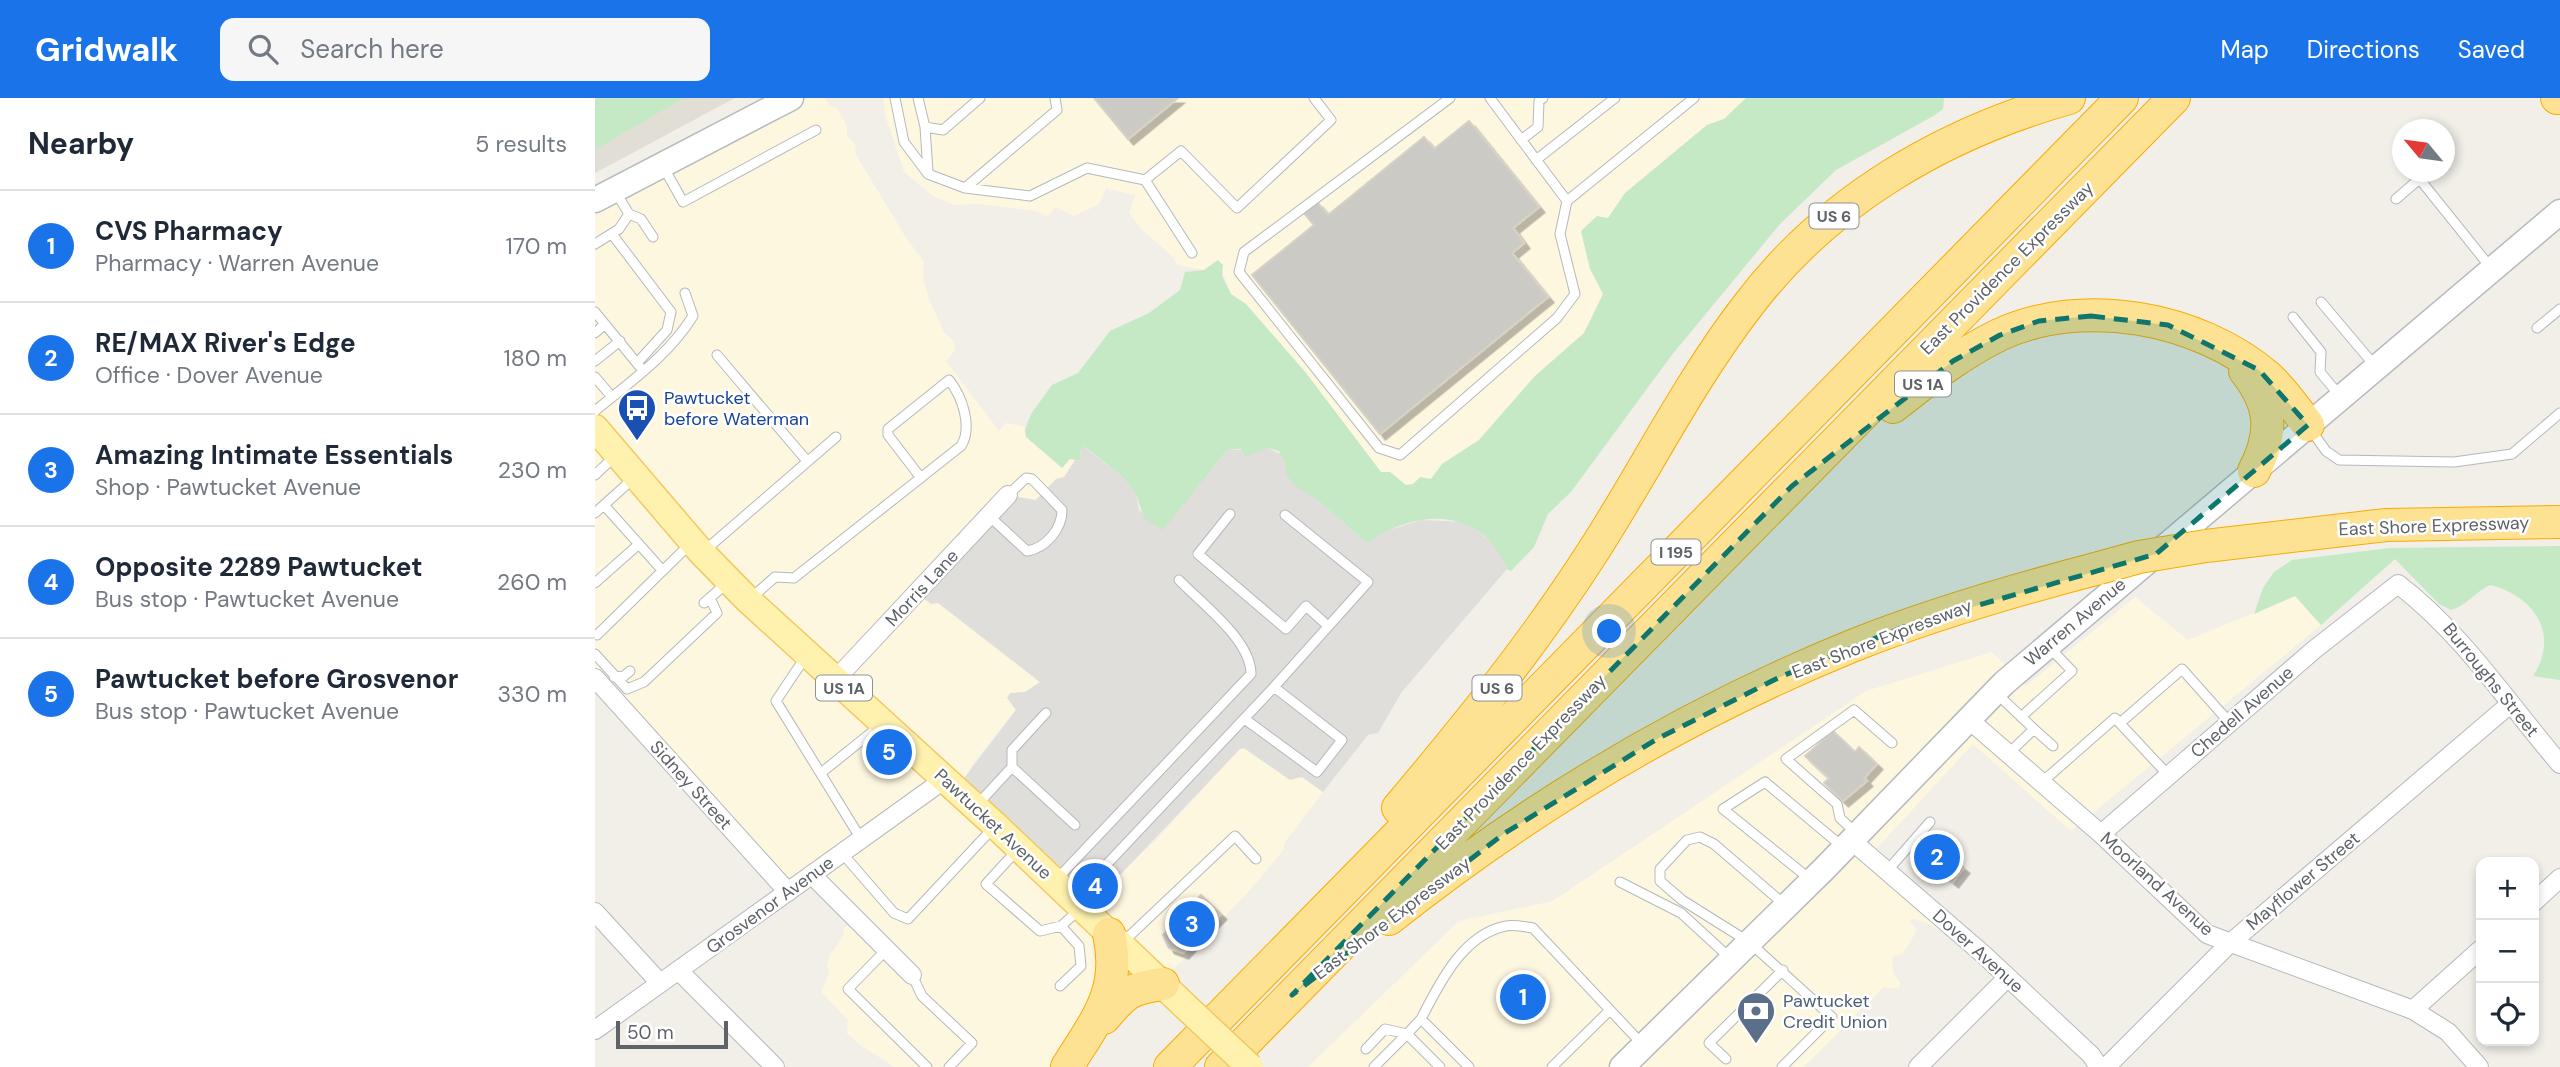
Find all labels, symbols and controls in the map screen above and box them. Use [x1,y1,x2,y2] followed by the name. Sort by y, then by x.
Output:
[220,18,710,81] search box
[35,28,178,71] text: Gridwalk
[244,30,282,68] icon: search
[300,32,444,66] text: Search here
[2221,34,2269,65] text: Map
[2307,34,2420,65] text: Directions
[2458,34,2525,65] text: Saved
[2392,119,2455,182] north arrow
[28,124,134,163] text: Nearby
[475,129,567,159] text: 5 results
[1915,176,2099,360] street label: East Providence Expressway
[1809,204,1859,228] road number: US 6
[95,214,283,248] text: CVS Pharmacy
[47,231,55,261] text: 1
[506,231,567,261] text: 170 m
[95,248,379,278] text: Pharmacy · Warren Avenue
[95,326,356,360] text: RE/MAX River's Edge
[44,343,58,373] text: 2
[503,343,567,373] text: 180 m
[95,360,323,390] text: Office · Dover Avenue
[1895,372,1951,396] road number: US 1A
[664,386,809,431] place label: Pawtucket before Waterman
[616,387,658,442] bus stop icon: Pawtucket before Waterman
[95,438,453,472] text: Amazing Intimate Essentials
[44,455,58,485] text: 3
[498,455,567,485] text: 230 m
[95,472,361,502] text: Shop · Pawtucket Avenue
[2338,511,2530,541] street label: East Shore Expressway
[1651,540,1701,565] road number: I 195
[880,544,964,632] street label: Morris Lane
[95,550,423,584] text: Opposite 2289 Pawtucket
[44,567,58,597] text: 4
[497,567,567,597] text: 260 m
[2019,572,2131,672] street label: Warren Avenue
[95,584,399,614] text: Bus stop · Pawtucket Avenue
[1789,594,1975,684] street label: East Shore Expressway
[1592,614,1626,648] your location
[2438,618,2544,742] street label: Burroughs Street
[2185,661,2299,763] street label: Chedell Avenue
[95,662,458,696] text: Pawtucket before Grosvenor
[1430,669,1612,855] street label: East Providence Expressway
[816,676,872,701] road number: US 1A
[1473,676,1521,701] road number: US 6
[44,679,58,709] text: 5
[497,679,567,709] text: 330 m
[95,696,399,726] text: Bus stop · Pawtucket Avenue
[866,726,912,778] pin: 5
[645,735,737,835] street label: Sidney Street
[929,763,1057,885] street label: Pawtucket Avenue
[2241,826,2365,936] street label: Mayflower Street
[2095,827,2219,941] street label: Moorland Avenue
[1914,831,1960,883] pin: 2
[701,851,839,959] street label: Grosvenor Avenue
[1309,851,1475,985] street label: East Shore Expressway
[2476,857,2539,1046] map controls
[2476,857,2539,920] button: +
[1072,860,1118,912] pin: 4
[1169,898,1215,950] pin: 3
[1927,904,2029,998] street label: Dover Avenue
[2476,920,2539,983] button: −
[1500,971,1546,1023] pin: 1
[2476,983,2539,1046] button: locate
[1783,989,1887,1034] place label: Pawtucket Credit Union
[1735,990,1777,1045] bank icon: Pawtucket Credit Union
[616,1018,728,1050] scale bar
[627,1020,674,1045] text: 50 m

